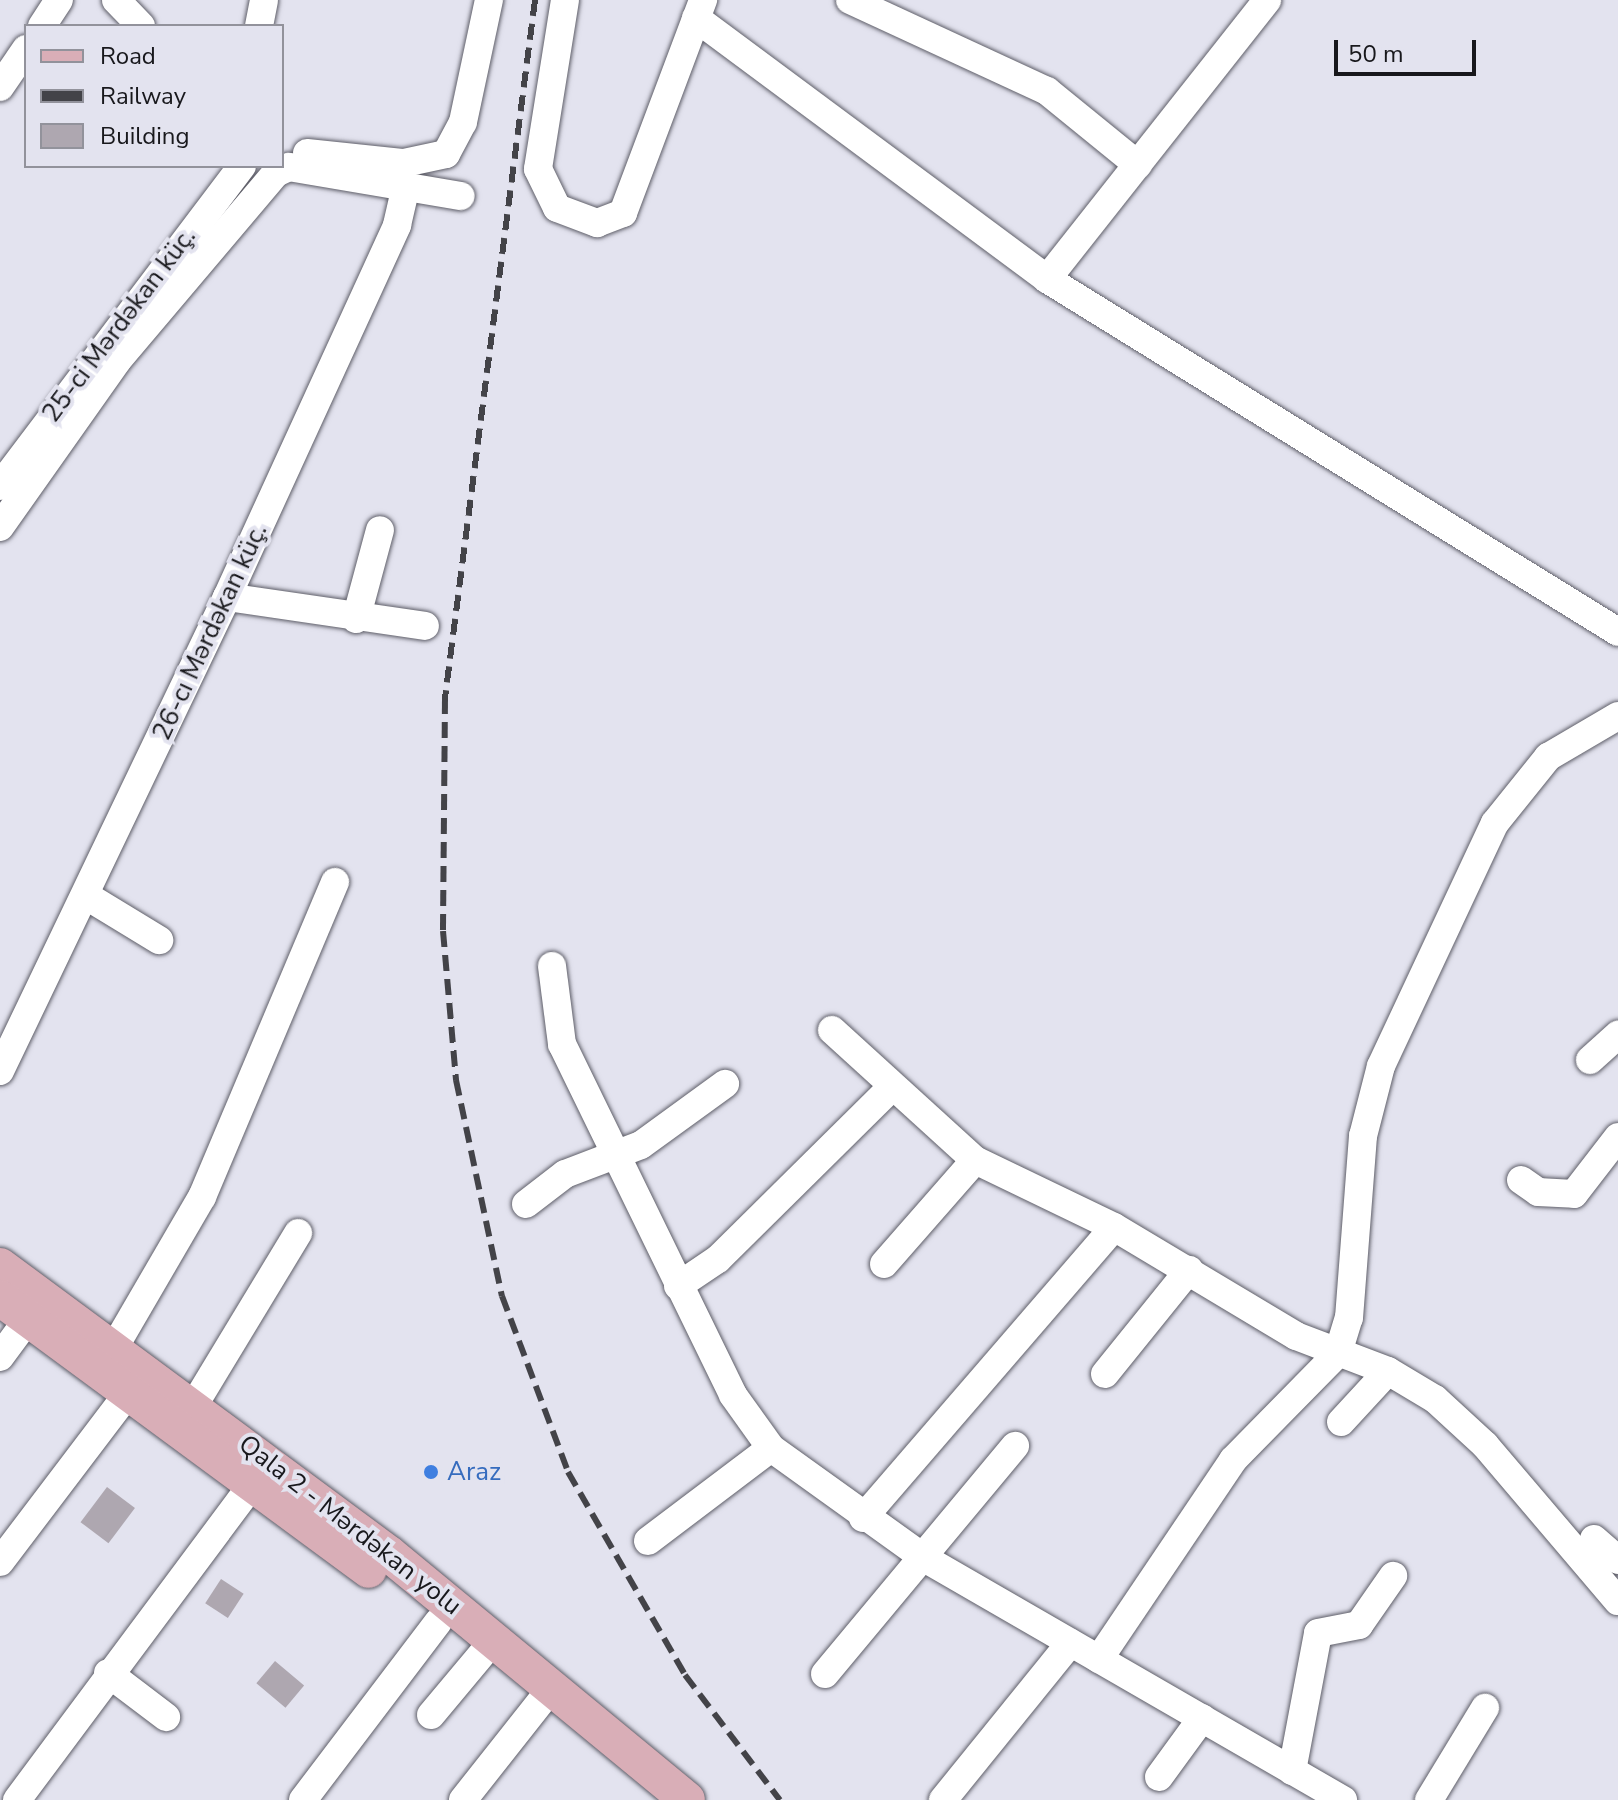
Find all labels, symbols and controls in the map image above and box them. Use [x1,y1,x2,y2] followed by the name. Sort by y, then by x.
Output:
[24,24,284,168] legend
[1338,24,1480,74] scale bar
[1348,38,1404,70] text: 50 m
[100,40,156,72] text: Road
[100,80,186,112] text: Railway
[100,120,190,152] text: Building
[36,222,202,428] street label: 25-ci Mərdəkan küç.
[146,519,274,745] street label: 26-cı Mərdəkan küç.
[232,1428,468,1622] street label: Qala 2 - Mərdəkan yolu
[447,1456,501,1488] place label: Araz
[422,1463,440,1481] marker: Araz

